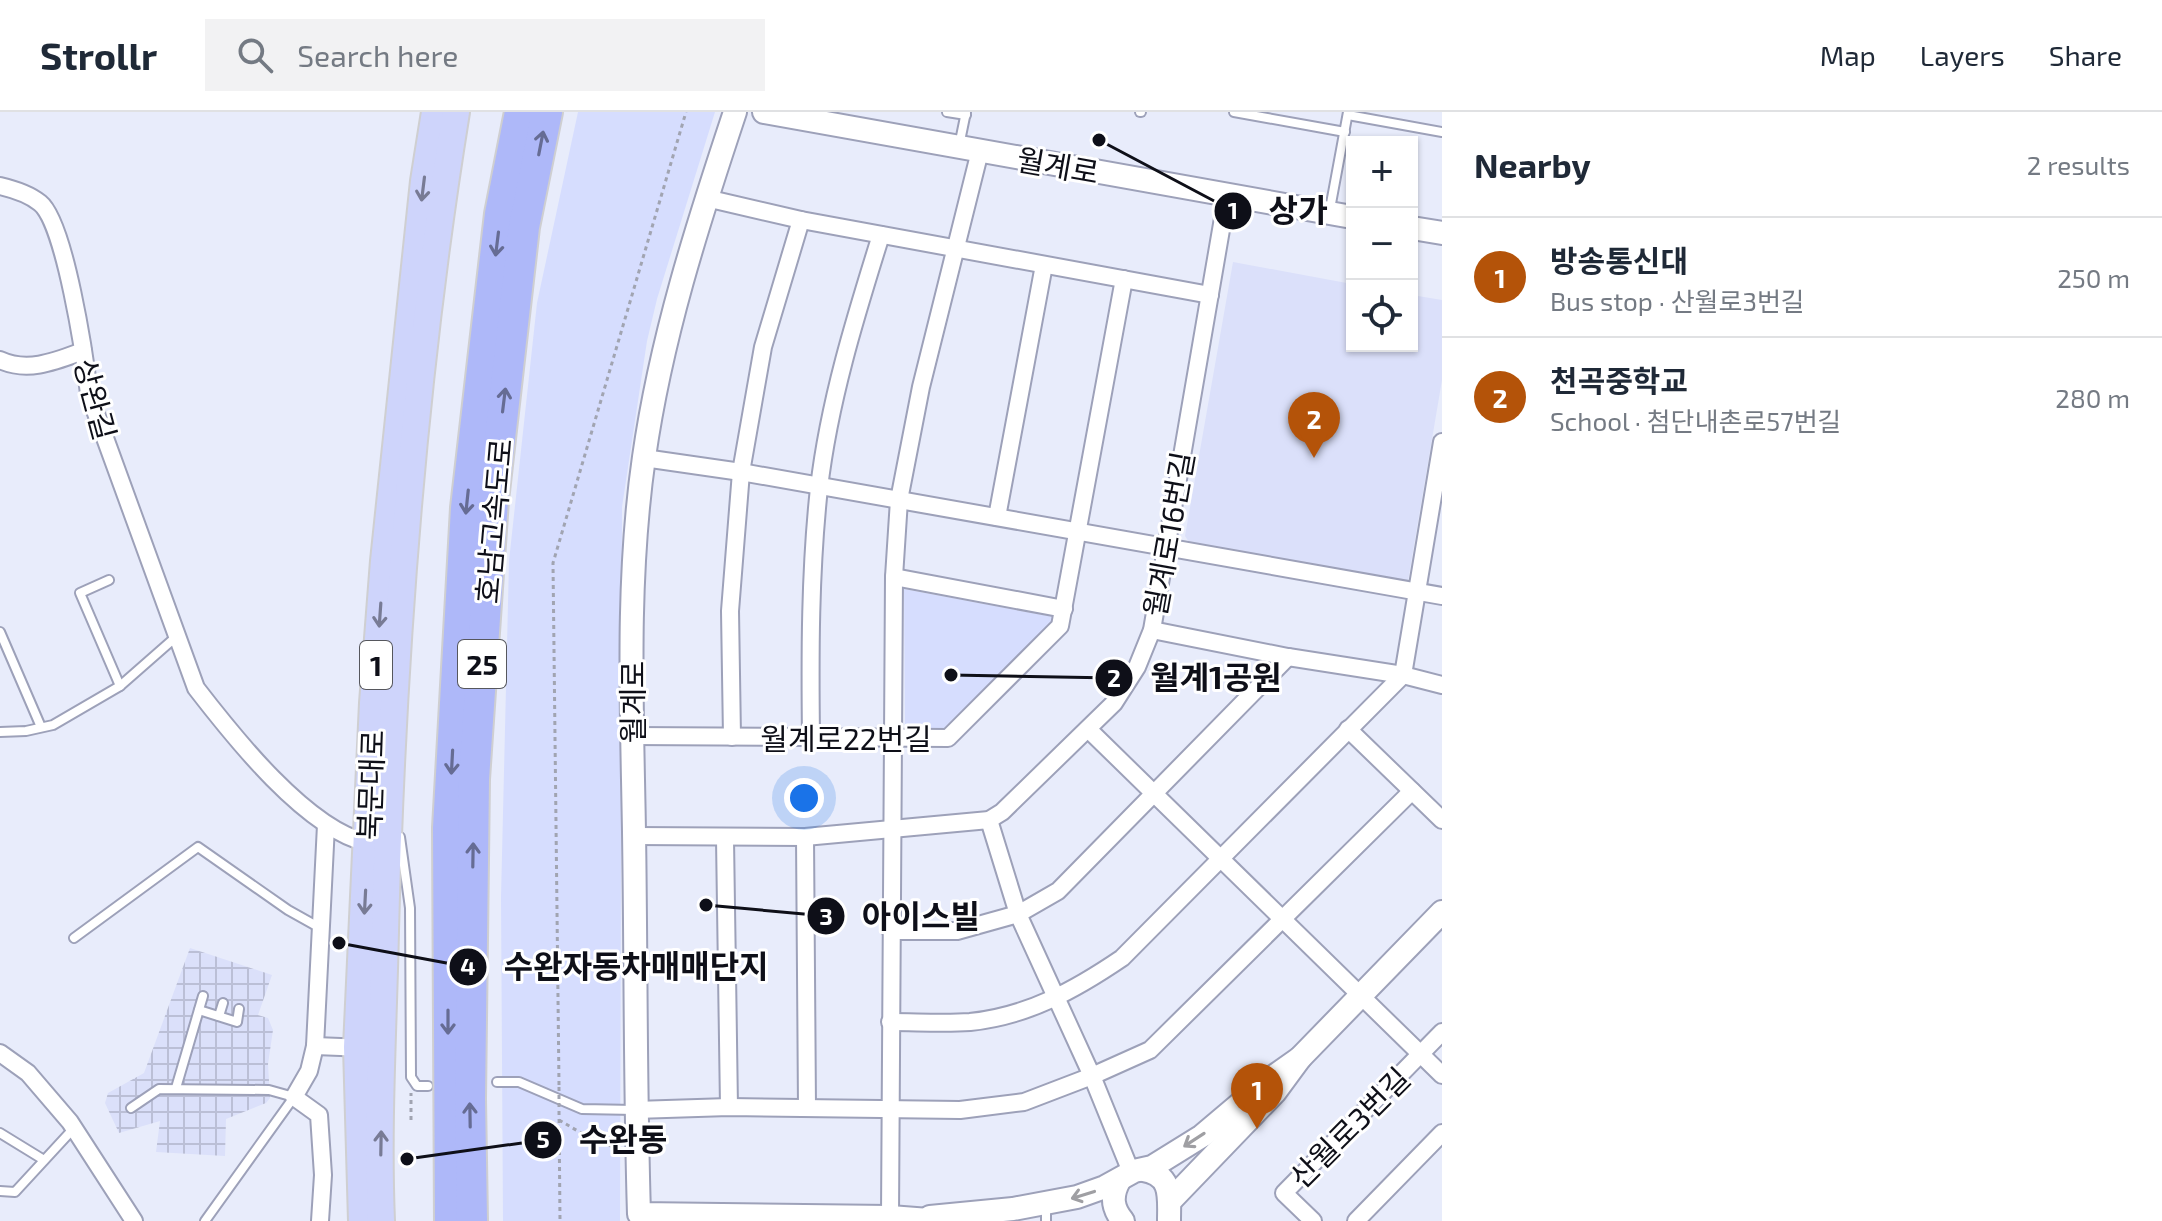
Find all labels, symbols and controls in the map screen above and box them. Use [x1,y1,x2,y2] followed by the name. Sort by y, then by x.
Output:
[205,19,765,91] search box
[40,32,157,78] text: Strollr
[233,33,277,77] icon: search
[297,37,458,73] text: Search here
[1820,38,1876,72] text: Map
[1920,38,2005,72] text: Layers
[2049,38,2122,72] text: Share
[534,131,549,156] one-way arrow
[1346,136,1418,352] map controls
[1346,136,1418,208] button: +
[1014,140,1102,190] street label: 월계로
[1474,144,1591,185] text: Nearby
[2027,149,2130,180] text: 2 results
[416,175,431,202] one-way arrow
[1213,183,1344,239] callout: 상가
[1269,190,1328,228] text: 상가
[1228,195,1238,224] text: 1
[1346,208,1418,280] button: −
[489,230,504,257] one-way arrow
[1550,242,1688,278] text: 방송통신대
[1494,262,1506,293] text: 1
[2057,262,2130,293] text: 250 m
[1346,280,1418,352] button: locate
[1550,285,1805,316] text: Bus stop · 산월로3번길
[68,354,124,444] street label: 상완길
[1550,362,1688,398] text: 천곡중학교
[1492,382,1508,413] text: 2
[2055,382,2130,413] text: 280 m
[497,387,512,414] one-way arrow
[1288,392,1340,458] pin: 2
[1550,405,1841,436] text: School · 첨단내촌로57번길
[468,437,518,605] street label: 호남고속도로
[1136,449,1200,619] street label: 월계로16번길
[460,488,475,515] one-way arrow
[372,601,387,628] one-way arrow
[458,640,506,688] road number: 25
[360,641,392,689] road number: 1
[1094,650,1298,706] callout: 월계1공원
[1150,657,1282,695] text: 월계1공원
[614,661,650,743] street label: 월계로
[1107,663,1121,692] text: 2
[760,720,932,756] street label: 월계로22번길
[350,729,390,841] street label: 북문대로
[444,748,459,775] one-way arrow
[784,778,824,818] your location
[465,842,481,869] one-way arrow
[357,888,372,915] one-way arrow
[806,888,996,944] callout: 아이스빌
[862,896,980,934] text: 아이스빌
[819,901,833,930] text: 3
[448,939,785,995] callout: 수완자동차매매단지
[504,946,768,984] text: 수완자동차매매단지
[460,951,476,980] text: 4
[440,1008,456,1035] one-way arrow
[1282,1060,1416,1194] street label: 산월로3번길
[1231,1063,1283,1129] pin: 1
[462,1102,478,1129] one-way arrow
[523,1112,684,1168] callout: 수완동
[579,1119,667,1157] text: 수완동
[536,1124,550,1153] text: 5
[373,1130,388,1157] one-way arrow
[1183,1132,1206,1148] one-way arrow
[1071,1188,1096,1203] one-way arrow

